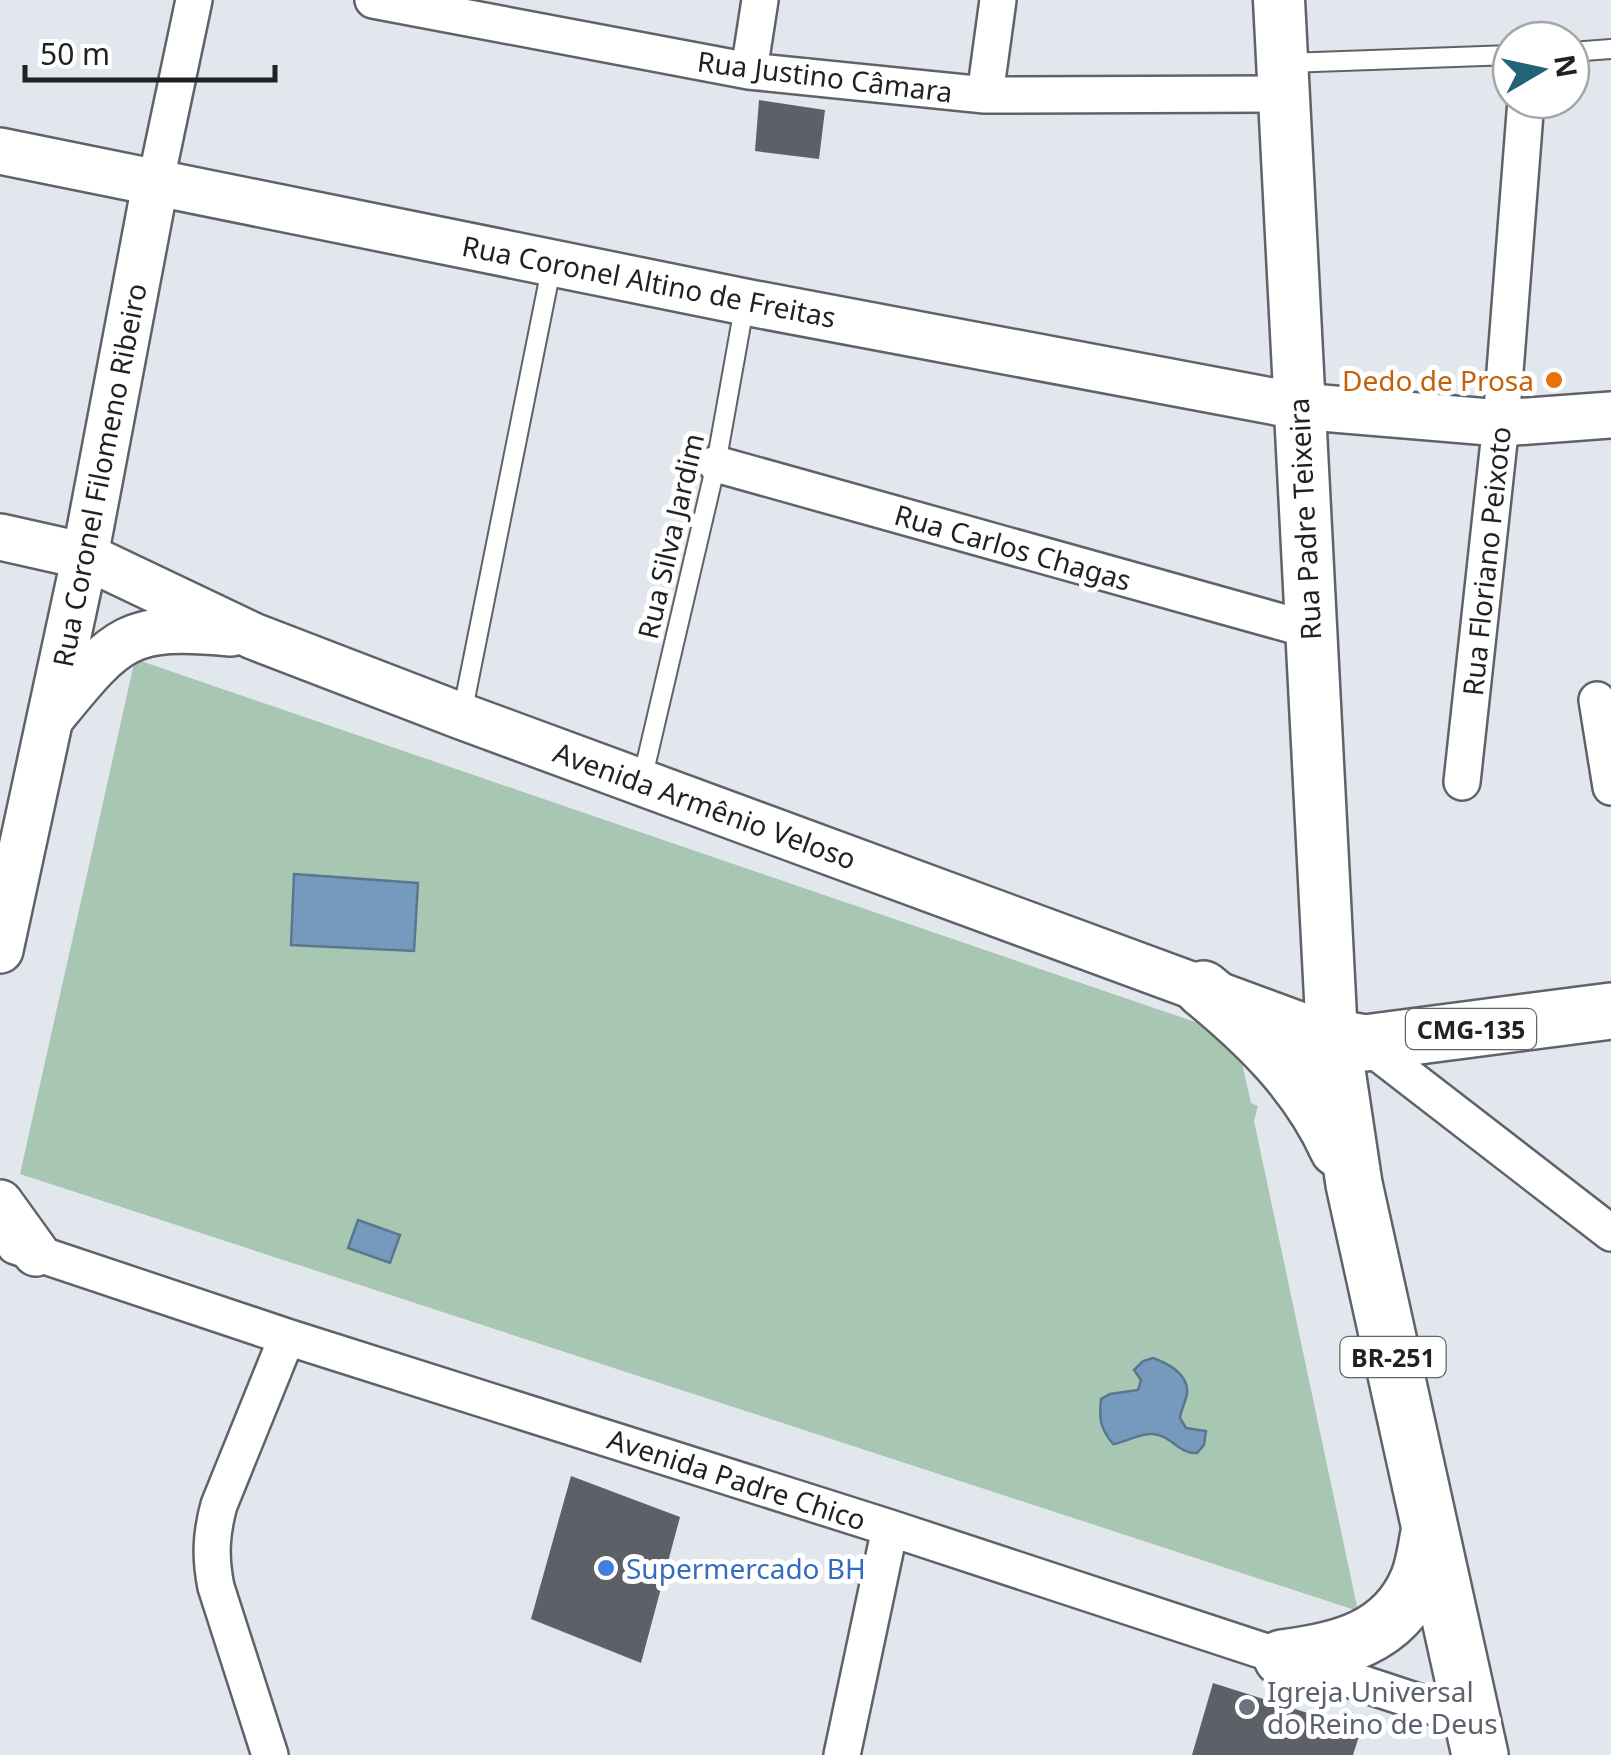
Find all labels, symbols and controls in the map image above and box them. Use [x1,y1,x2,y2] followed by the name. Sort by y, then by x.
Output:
[25,20,275,82] scale bar
[1491,20,1591,120] north arrow
[40,33,110,74] text: 50 m
[695,41,955,111] street label: Rua Justino Câmara
[1546,52,1587,80] text: N
[459,226,839,336] street label: Rua Coronel Altino de Freitas
[43,280,155,670] street label: Rua Coronel Filomeno Ribeiro
[1342,361,1534,399] place label: Dedo de Prosa
[1543,369,1565,391] marker: Dedo de Prosa
[1279,397,1329,641] street label: Rua Padre Teixeira
[1453,424,1519,698] street label: Rua Floriano Peixoto
[628,430,712,642] street label: Rua Silva Jardim
[890,495,1136,599] street label: Rua Carlos Chagas
[548,733,862,877] street label: Avenida Armênio Veloso
[1406,1009,1536,1049] road number: CMG-135
[1340,1337,1446,1377] road number: BR-251
[603,1419,871,1539] street label: Avenida Padre Chico
[626,1549,866,1587] place label: Supermercado BH
[595,1557,617,1579] marker: Supermercado BH
[1267,1672,1498,1742] place label: Igreja Universal do Reino de Deus
[1236,1696,1258,1718] marker: Igreja Universal do Reino de Deus

